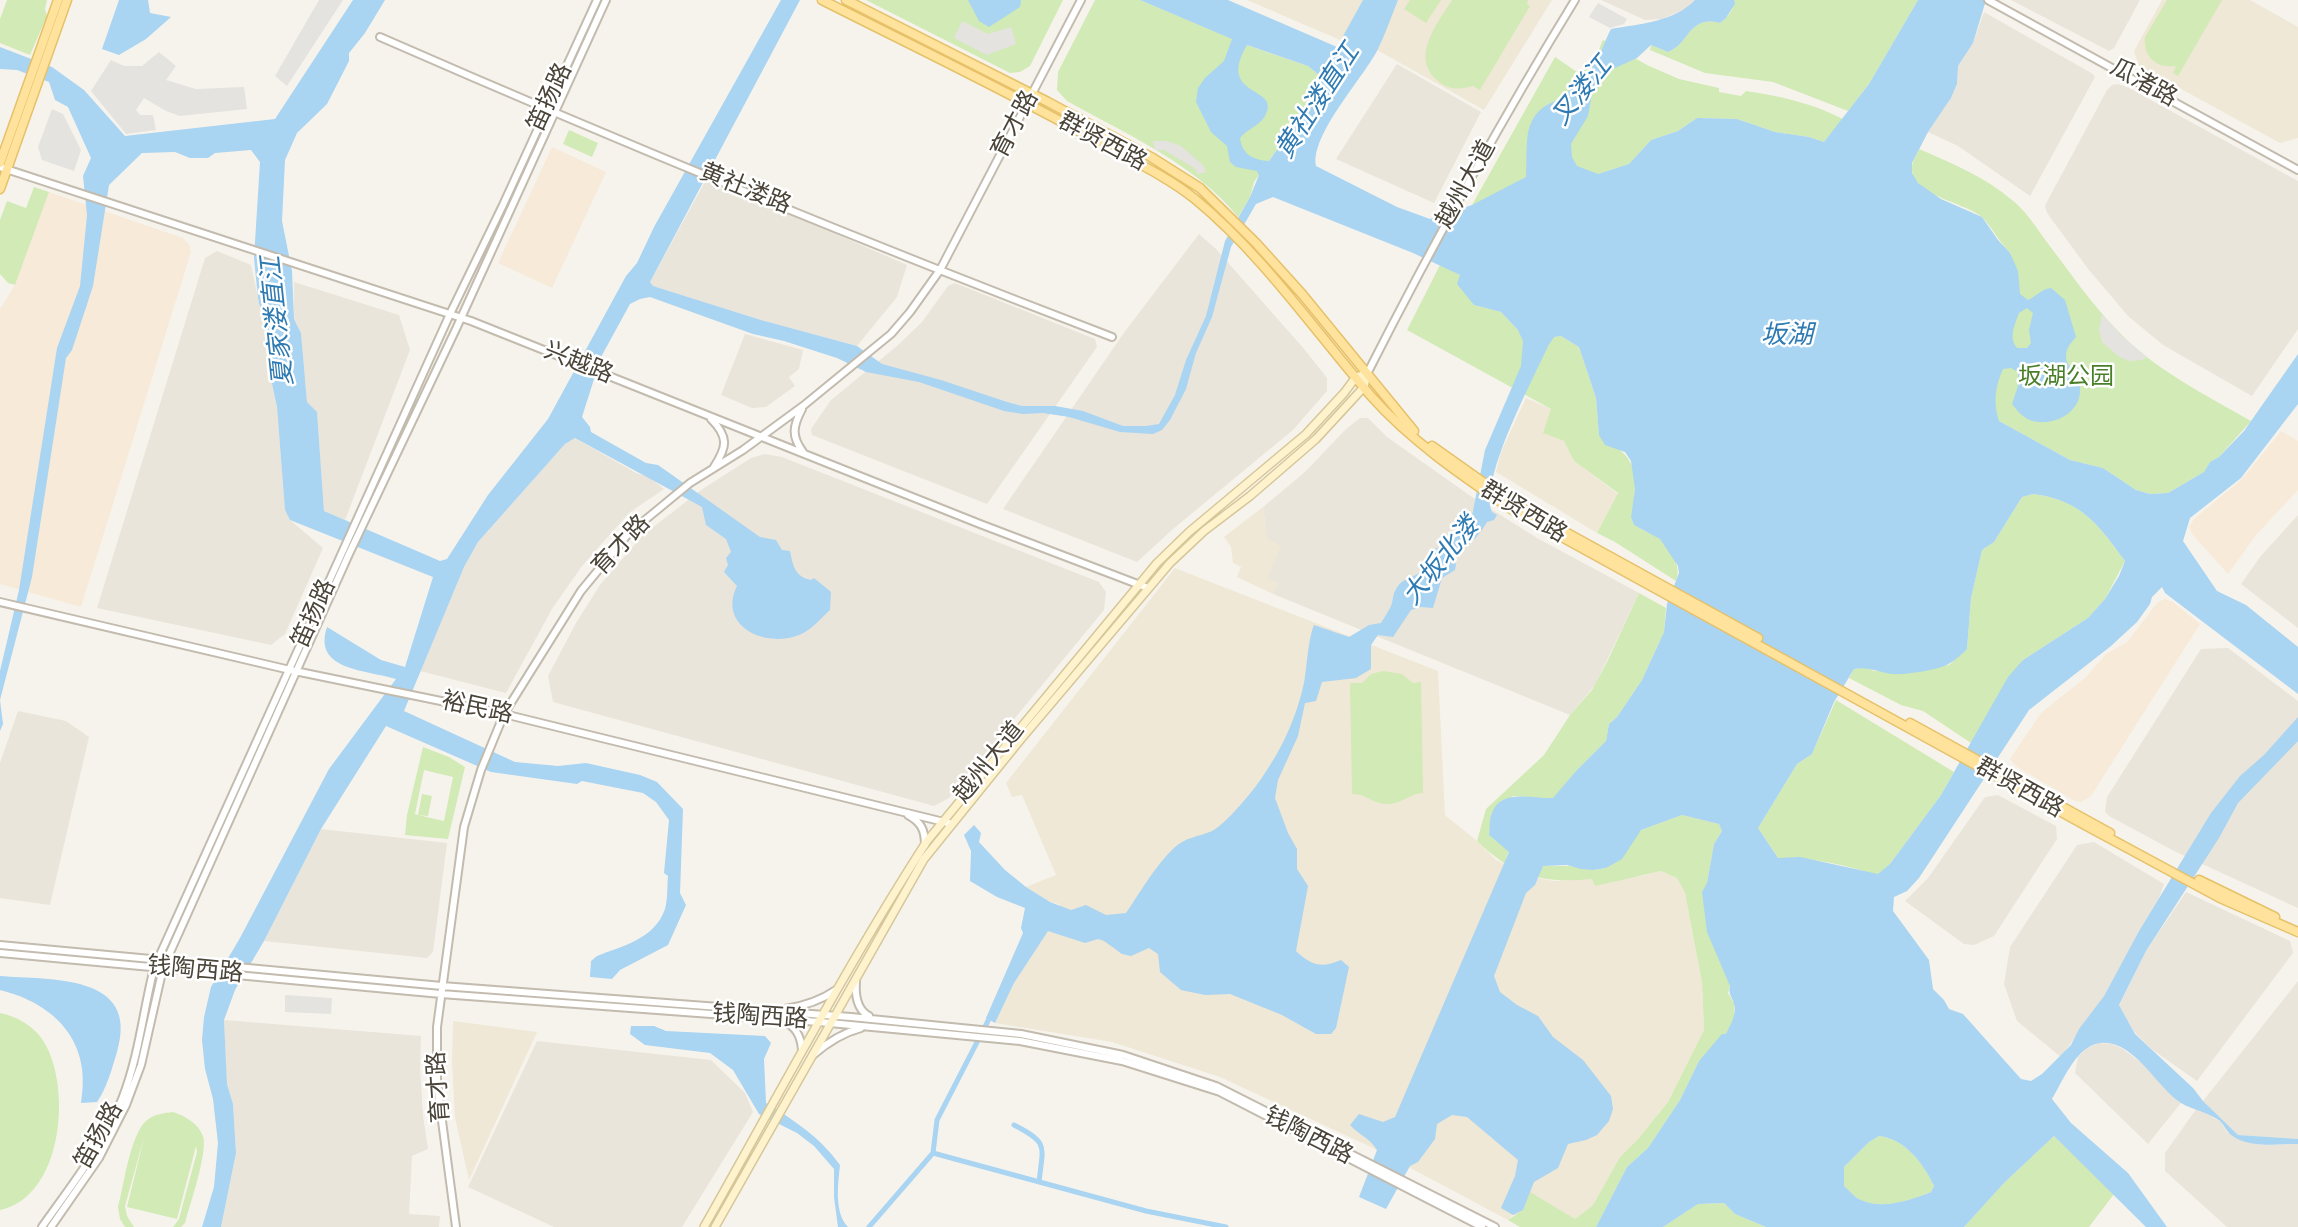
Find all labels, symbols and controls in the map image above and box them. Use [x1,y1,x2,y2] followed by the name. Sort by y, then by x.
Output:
[1271,39,1367,165] water label: 黄社溇直江
[1546,52,1620,132] water label: 叉溇江
[2105,54,2181,114] street label: 瓜渚路
[523,59,579,137] street label: 笛扬路
[986,86,1046,164] street label: 育才路
[1053,108,1151,178] street label: 群贤西路
[1431,136,1503,234] street label: 越州大道
[695,159,795,221] street label: 黄社溇路
[257,255,301,387] water label: 夏家溇直江
[1761,321,1813,353] water label: 坂湖
[539,337,617,391] street label: 兴越路
[2018,364,2114,392] park label: 坂湖公园
[1474,476,1572,550] street label: 群贤西路
[587,510,657,582] street label: 育才路
[1397,512,1487,612] water label: 大坂北溇
[287,575,343,653] street label: 笛扬路
[439,687,515,731] street label: 裕民路
[949,717,1031,809] street label: 越州大道
[1970,753,2068,825] street label: 群贤西路
[146,952,244,990] street label: 钱陶西路
[711,1000,809,1036] street label: 钱陶西路
[423,1050,457,1124] street label: 育才路
[70,1098,130,1174] street label: 笛扬路
[1259,1102,1357,1172] street label: 钱陶西路

